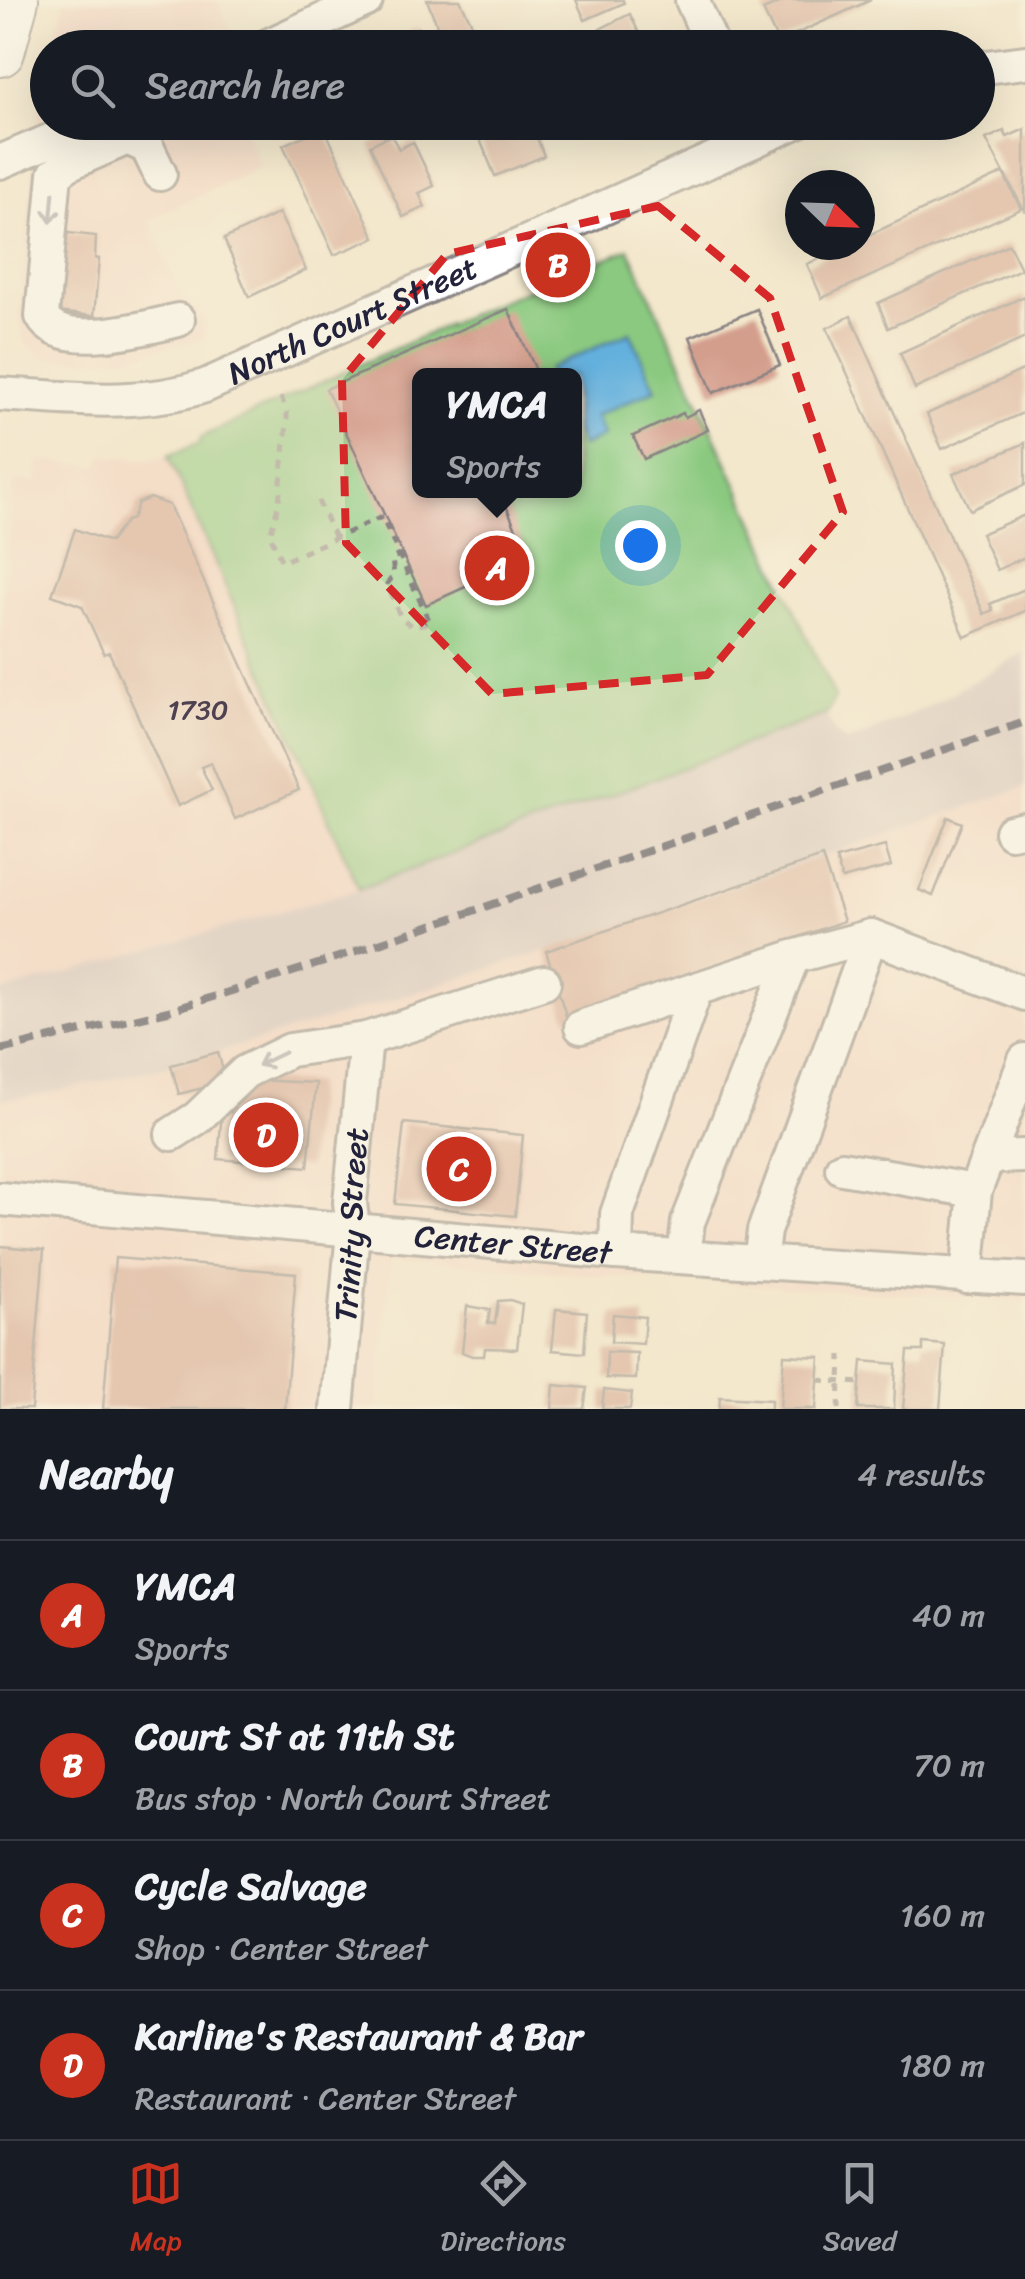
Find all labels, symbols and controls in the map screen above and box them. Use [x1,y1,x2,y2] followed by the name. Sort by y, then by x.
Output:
[30,30,995,140] search box
[145,52,345,119] text: Search here
[65,58,120,113] icon: search
[785,170,875,260] north arrow
[42,192,61,224] one-way arrow
[526,228,590,302] pin: B
[218,240,487,402] street label: North Court Street
[412,368,582,498] popup
[446,371,548,438] text: YMCA
[446,438,540,495] text: Sports
[615,520,666,571] your location
[464,530,530,606] pin: A
[167,685,229,734] house number: 1730
[257,1050,286,1069] one-way arrow
[234,1098,298,1172] pin: D
[317,1125,386,1324] street label: Trinity Street
[426,1132,492,1206] pin: C
[412,1207,615,1282] street label: Center Street
[40,1437,173,1511] text: Nearby
[857,1446,985,1503] text: 4 results
[135,1553,236,1620] text: YMCA
[62,1587,83,1644] text: A
[912,1587,985,1644] text: 40 m
[135,1620,229,1677] text: Sports
[135,1703,455,1770] text: Court St at 11th St
[62,1737,83,1794] text: B
[914,1737,985,1794] text: 70 m
[135,1770,551,1827] text: Bus stop · North Court Street
[135,1853,367,1920] text: Cycle Salvage
[63,1887,82,1944] text: C
[900,1887,985,1944] text: 160 m
[135,1920,428,1977] text: Shop · Center Street
[135,2003,582,2070] text: Karline's Restaurant & Bar
[63,2037,82,2094] text: D
[899,2037,985,2094] text: 180 m
[135,2070,516,2127] text: Restaurant · Center Street
[128,2156,183,2265] tab: Map
[440,2156,566,2265] tab: Directions
[823,2156,897,2265] tab: Saved

